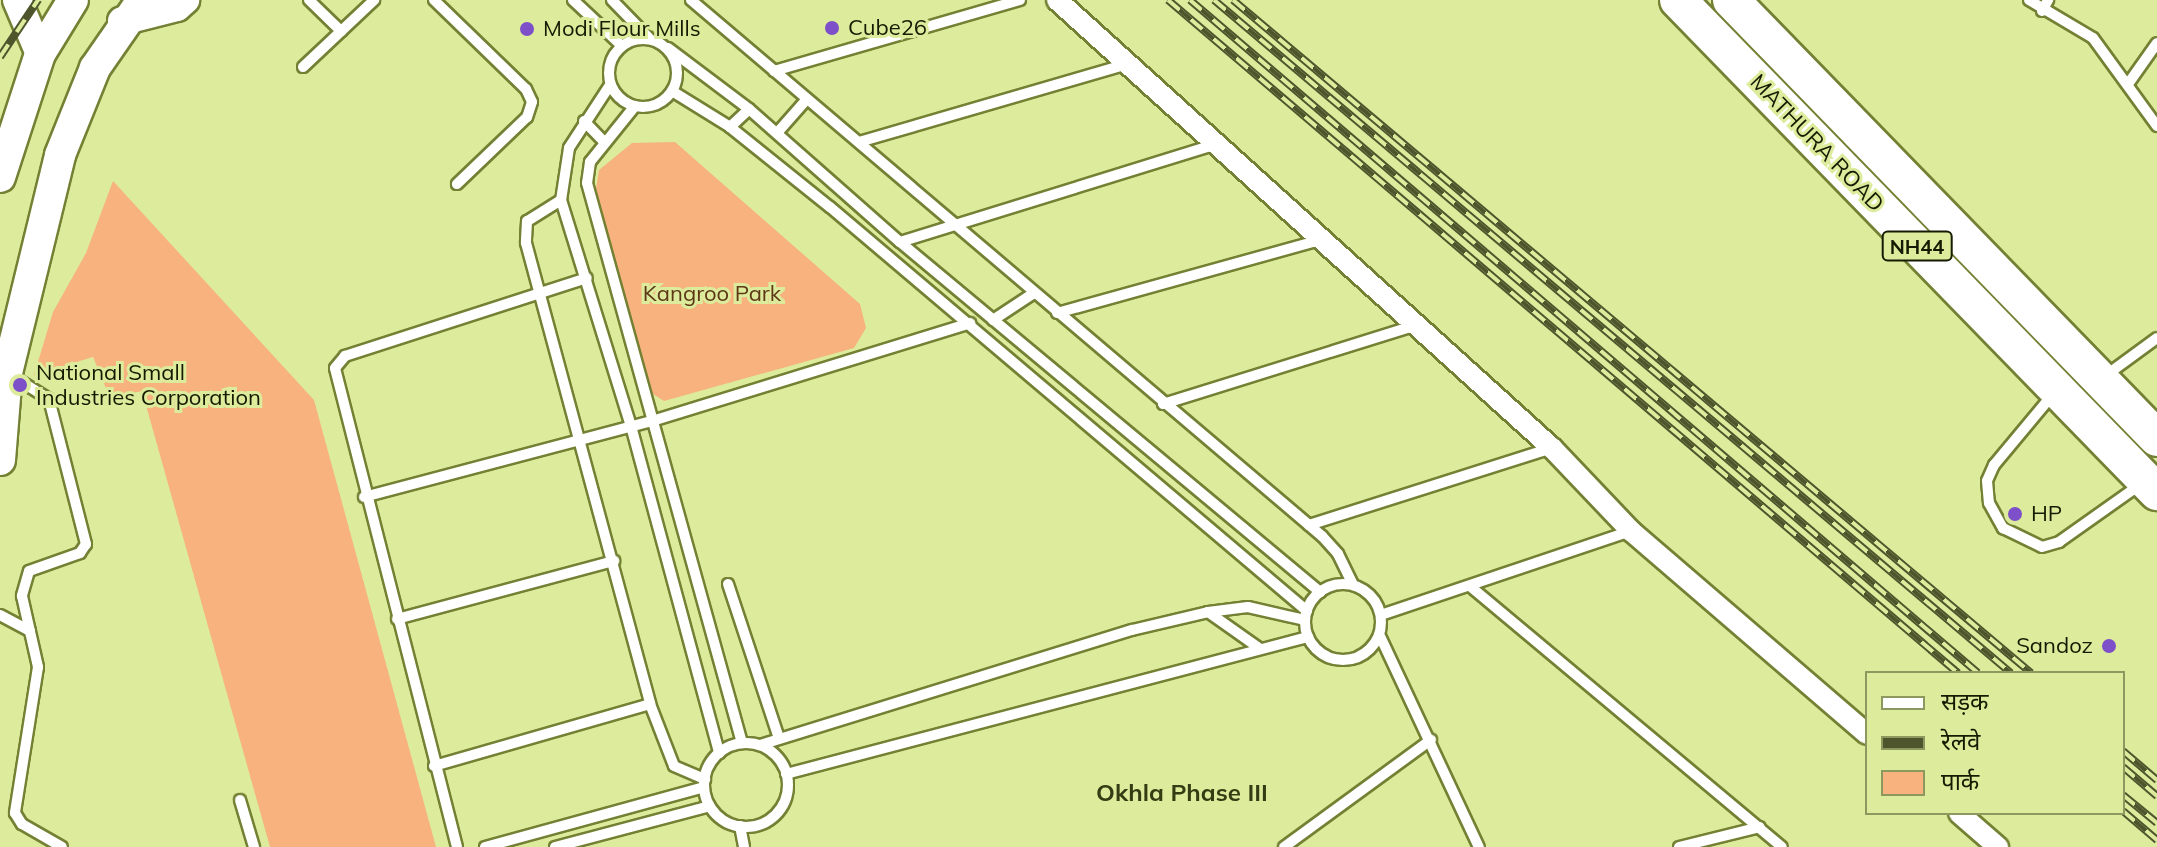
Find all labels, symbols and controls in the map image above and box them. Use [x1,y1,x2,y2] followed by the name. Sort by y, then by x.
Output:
[848,15,927,41] place label: Cube26
[543,16,701,42] place label: Modi Flour Mills
[823,19,841,37] marker: Cube26
[518,20,536,38] marker: Modi Flour Mills
[1745,69,1889,217] street label: MATHURA ROAD
[1881,230,1953,262] road number: NH44
[643,281,781,307] park label: Kangroo Park
[36,359,261,410] place label: National Small Industries Corporation
[11,376,29,394] marker: National Small Industries Corporation
[2031,501,2062,527] place label: HP
[2006,505,2024,523] marker: HP
[2016,633,2093,659] place label: Sandoz
[2100,637,2118,655] marker: Sandoz
[1865,671,2125,815] legend
[1941,686,1989,716] text: सड़क
[1941,726,1980,756] text: रेलवे
[1941,766,1979,796] text: पार्क
[1096,779,1268,807] district label: Okhla Phase III

